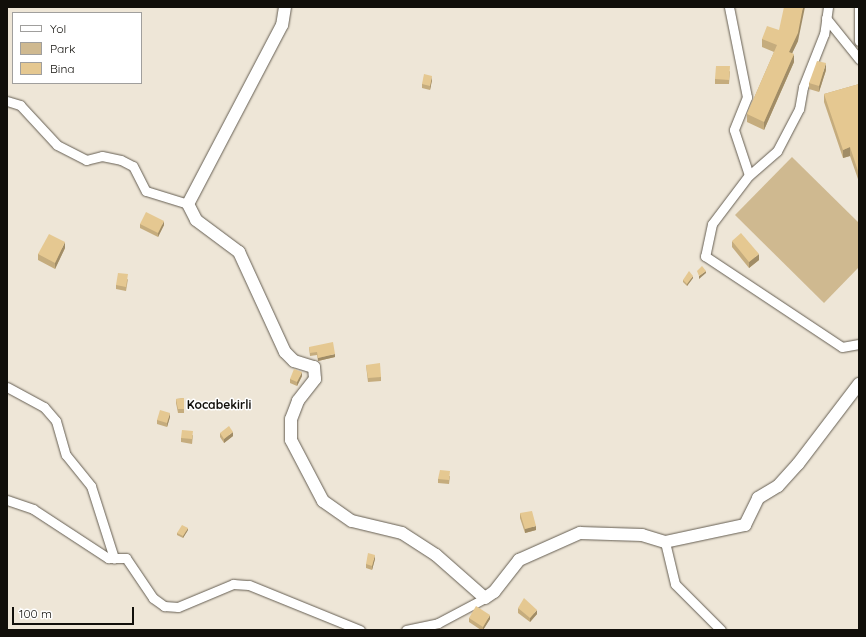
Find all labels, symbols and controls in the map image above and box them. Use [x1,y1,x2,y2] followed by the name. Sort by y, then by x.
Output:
[12,12,142,84] legend
[50,21,66,36] text: Yol
[50,41,75,56] text: Park
[50,61,75,76] text: Bina
[187,398,251,412] district label: Kocabekirli
[14,599,136,625] scale bar
[19,606,52,621] text: 100 m

